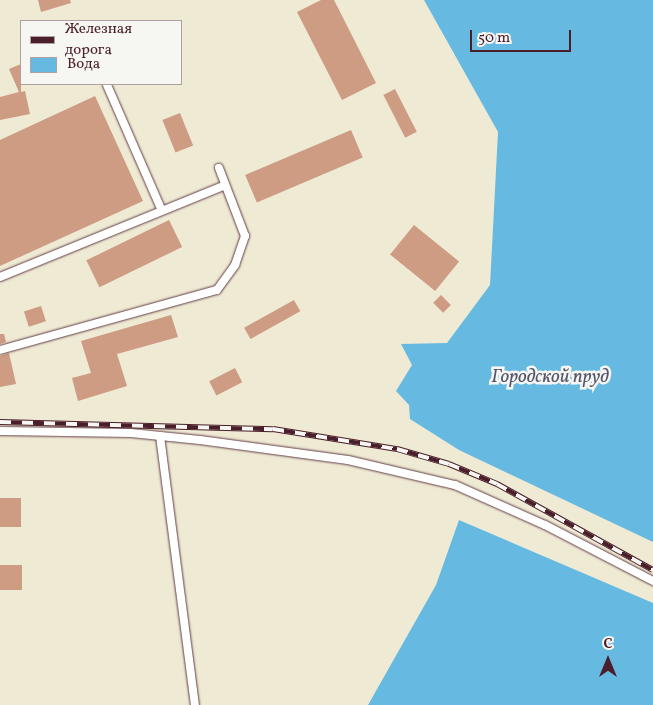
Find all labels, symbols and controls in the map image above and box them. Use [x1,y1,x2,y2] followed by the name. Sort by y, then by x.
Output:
[65,19,132,61] text: Железная дорога
[20,20,182,85] legend
[473,20,574,52] scale bar
[478,28,510,49] text: 50 m
[67,54,100,75] text: Вода
[491,367,609,389] water label: Городской пруд
[583,635,633,685] north arrow
[603,635,613,654] text: С

